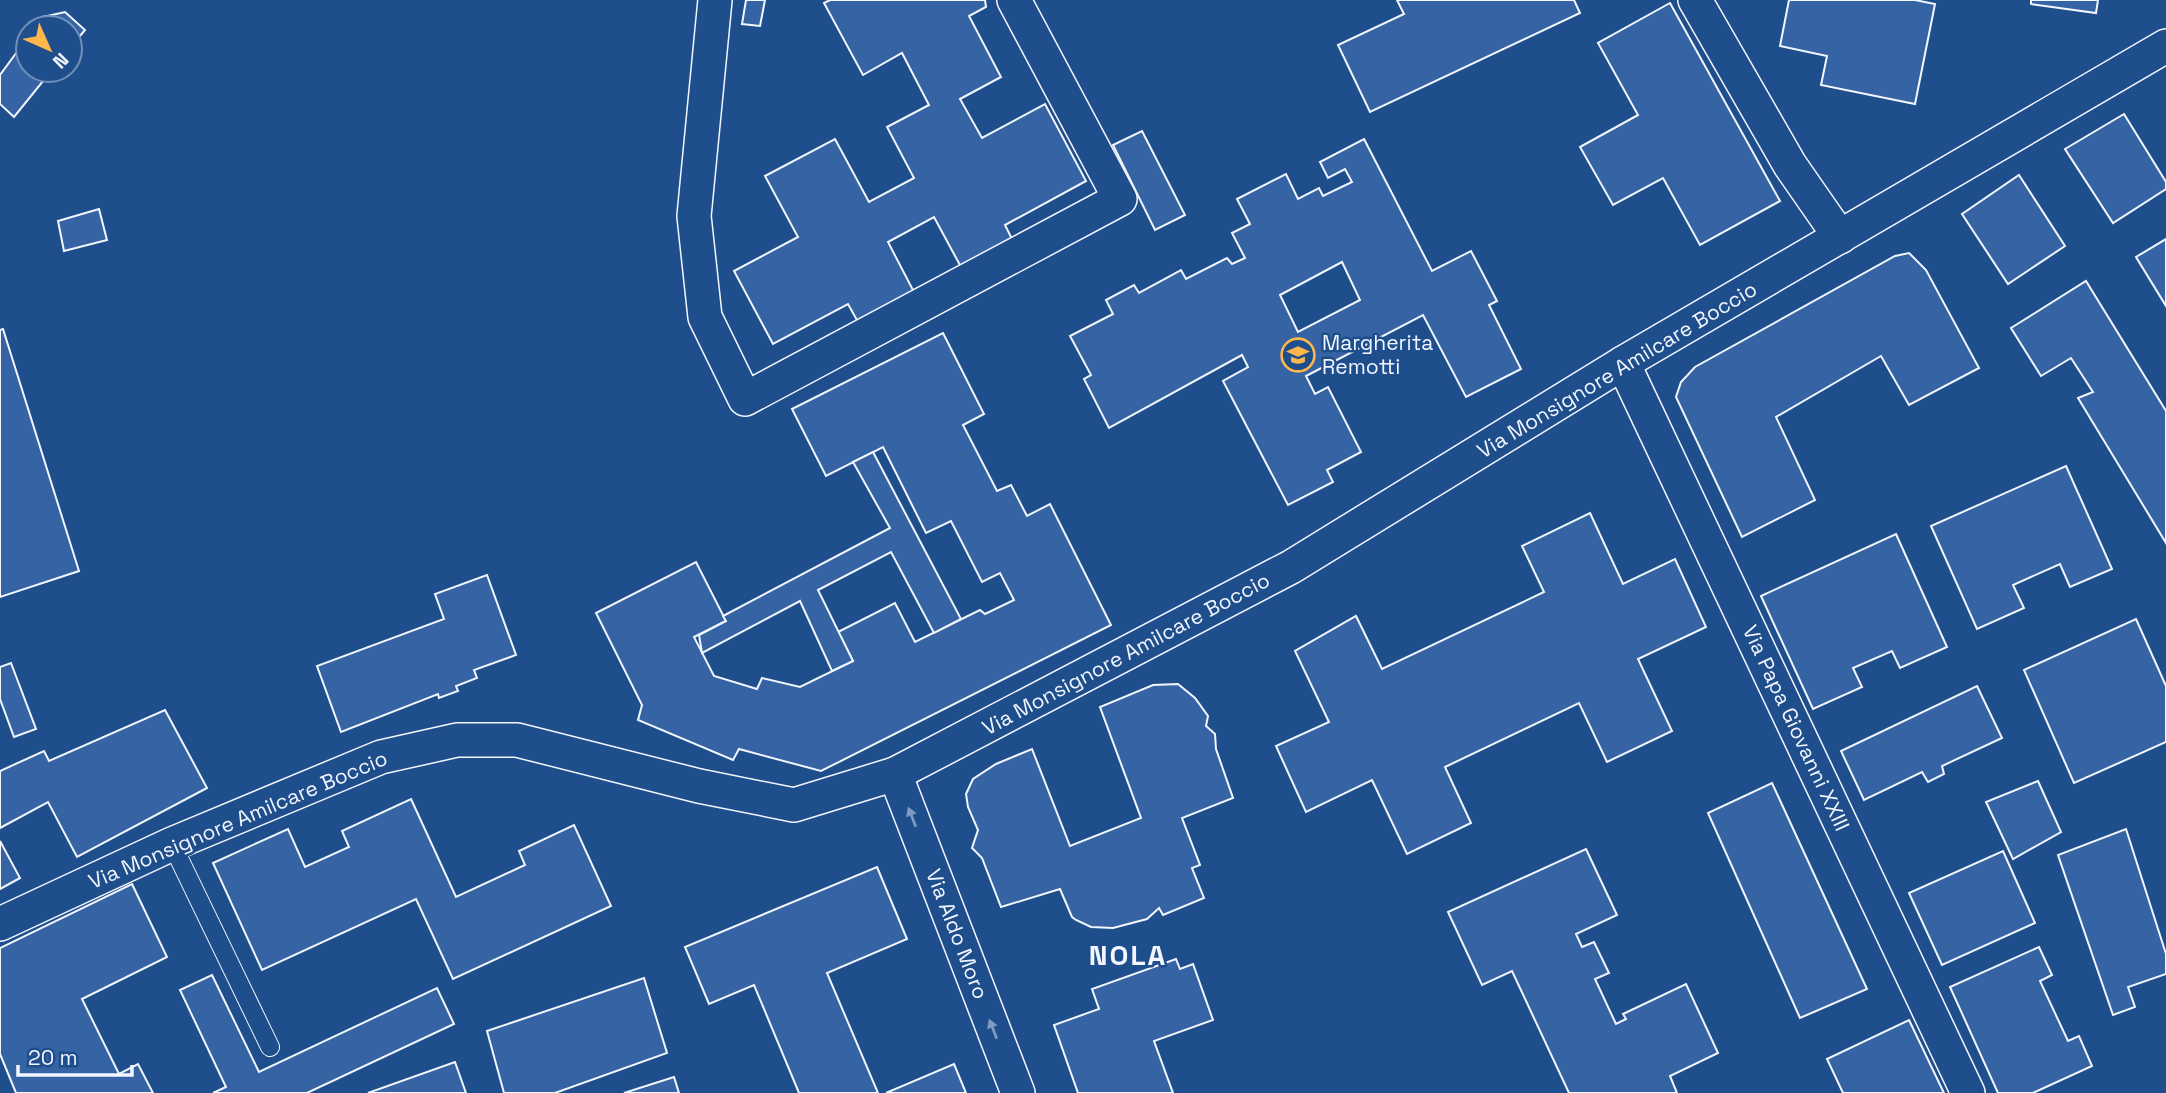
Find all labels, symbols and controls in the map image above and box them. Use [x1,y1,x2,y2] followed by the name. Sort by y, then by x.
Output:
[14,14,84,84] north arrow
[47,47,74,74] text: N
[1472,275,1762,464] street label: Via Monsignore Amilcare Boccio
[1322,329,1433,380] place label: Margherita Remotti
[1279,336,1317,374] school or university icon: Margherita Remotti
[977,566,1274,741] street label: Via Monsignore Amilcare Boccio
[1737,621,1856,835] street label: Via Papa Giovanni XXIII
[84,744,391,895] street label: Via Monsignore Amilcare Boccio
[906,806,917,827] one-way arrow
[920,865,995,1003] street label: Via Aldo Moro
[1089,937,1167,973] district label: NOLA
[988,1019,999,1040] one-way arrow
[18,1034,131,1078] scale bar
[28,1044,78,1071] text: 20 m

